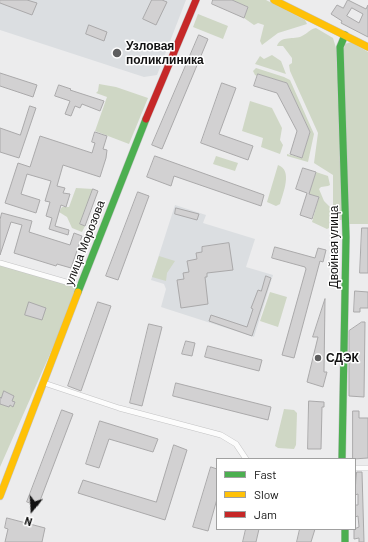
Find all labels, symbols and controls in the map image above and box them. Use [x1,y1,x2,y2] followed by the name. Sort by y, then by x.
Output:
[126,39,204,67] place label: Узловая поликлиника
[111,47,123,59] marker: Узловая поликлиника
[62,198,108,288] street label: улица Морозова
[327,206,341,288] street label: Двойная улица
[326,351,359,365] place label: СДЭК
[313,353,323,363] marker: СДЭК
[216,458,356,530] legend
[254,467,277,481] text: Fast
[254,487,279,501] text: Slow
[12,490,52,530] north arrow
[254,507,277,521] text: Jam
[23,515,34,529] text: N

